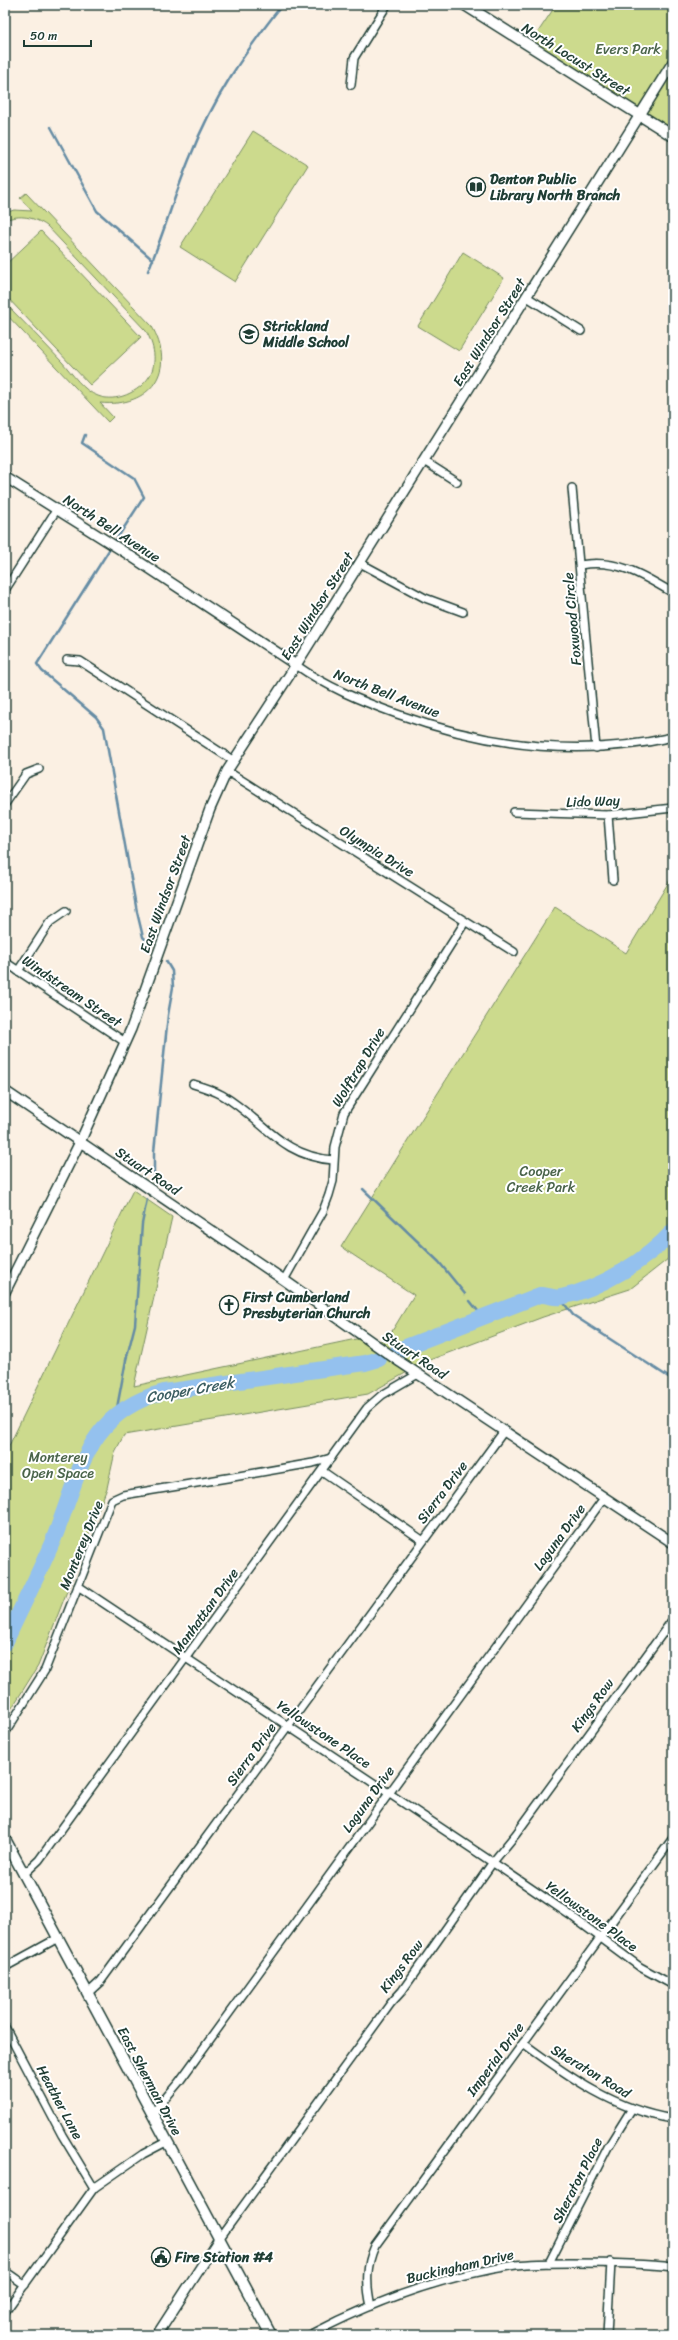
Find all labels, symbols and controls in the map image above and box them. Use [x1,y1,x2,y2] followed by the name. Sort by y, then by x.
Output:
[516,16,636,104] street label: North Locust Street
[24,22,91,48] scale bar
[30,25,57,47] text: 50 m
[595,37,661,62] park label: Evers Park
[490,167,621,208] place label: Denton Public Library North Branch
[465,176,487,198] library icon: Denton Public Library North Branch
[446,272,534,392] street label: East Windsor Street
[262,314,350,355] place label: Strickland Middle School
[238,323,260,345] school or university icon: Strickland Middle School
[58,487,166,569] street label: North Bell Avenue
[274,546,362,666] street label: East Windsor Street
[556,571,589,666] street label: Foxwood Circle
[330,662,444,725] street label: North Bell Avenue
[566,788,621,815] street label: Lido Way
[334,818,419,884] street label: Olympia Drive
[133,830,199,957] street label: East Windsor Street
[16,948,128,1035] street label: Windstream Street
[325,1023,392,1112] street label: Wolftrap Drive
[110,1140,187,1203] street label: Stuart Road
[507,1159,576,1200] park label: Cooper Creek Park
[242,1285,371,1326] place label: First Cumberland Presbyterian Church
[218,1294,240,1316] church icon: First Cumberland Presbyterian Church
[377,1324,454,1387] street label: Stuart Road
[144,1369,238,1411] water label: Cooper Creek
[22,1445,94,1486] park label: Monterey Open Space
[410,1455,475,1529] street label: Sierra Drive
[52,1497,111,1594] street label: Monterey Drive
[526,1498,592,1576] street label: Laguna Drive
[165,1563,245,1660] street label: Manhattan Drive
[564,1673,621,1738] street label: Kings Row
[271,1693,376,1775] street label: Yellowstone Place
[220,1717,283,1791] street label: Sierra Drive
[335,1760,401,1838] street label: Laguna Drive
[540,1874,643,1959] street label: Yellowstone Place
[373,1934,430,1998] street label: Kings Row
[459,2017,531,2103] street label: Imperial Drive
[110,2022,189,2140] street label: East Sherman Drive
[546,2038,637,2106] street label: Sheraton Road
[29,2060,90,2144] street label: Heather Lane
[545,2133,610,2228] street label: Sheraton Place
[404,2242,516,2291] street label: Buckingham Drive
[174,2245,273,2270] place label: Fire Station #4
[150,2246,172,2268] public building icon: Fire Station #4

